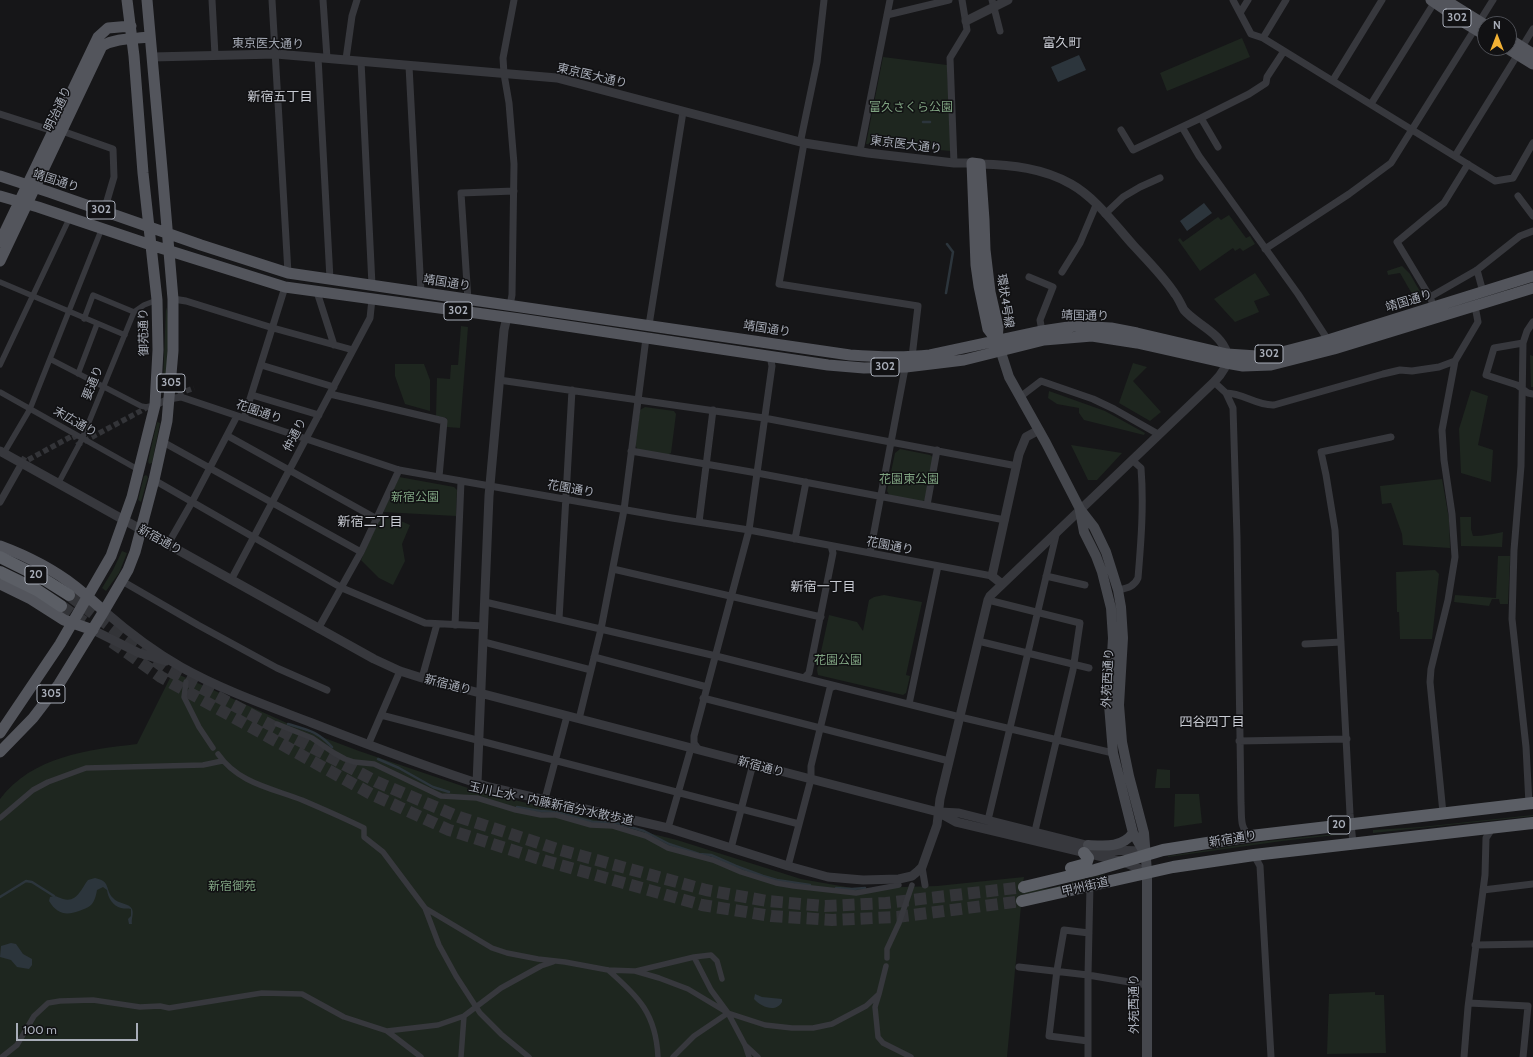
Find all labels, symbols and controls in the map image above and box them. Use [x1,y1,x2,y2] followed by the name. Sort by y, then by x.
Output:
[1443,9,1471,27] road number: 302
[1477,16,1517,56] north arrow
[1493,18,1501,32] text: N
[1043,35,1081,51] district label: 富久町
[232,36,304,52] street label: 東京医大通り
[555,61,629,91] street label: 東京医大通り
[41,84,75,134] street label: 明治通り
[248,89,312,105] district label: 新宿五丁目
[869,100,953,114] park label: 富久さくら公園
[869,133,943,157] street label: 東京医大通り
[31,167,81,195] street label: 靖国通り
[87,201,115,219] road number: 302
[422,272,472,294] street label: 靖国通り
[994,273,1016,329] street label: 環状4号線
[1384,287,1434,315] street label: 靖国通り
[444,302,472,320] road number: 302
[136,308,152,356] street label: 御苑通り
[1061,308,1109,324] street label: 靖国通り
[742,318,792,340] street label: 靖国通り
[1255,345,1283,363] road number: 302
[871,358,899,376] road number: 302
[80,364,106,402] street label: 要通り
[157,374,185,392] road number: 305
[234,397,284,427] street label: 花園通り
[51,404,99,440] street label: 末広通り
[280,416,310,454] street label: 仲通り
[879,472,939,486] park label: 花園東公園
[546,478,596,500] street label: 花園通り
[391,490,439,504] park label: 新宿公園
[338,514,402,530] district label: 新宿二丁目
[136,522,184,558] street label: 新宿通り
[865,534,915,558] street label: 花園通り
[25,566,47,584] road number: 20
[791,579,855,595] district label: 新宿一丁目
[1099,648,1117,708] street label: 外苑西通り
[814,653,862,667] park label: 花園公園
[423,672,473,698] street label: 新宿通り
[37,685,65,703] road number: 305
[1180,714,1244,730] district label: 四谷四丁目
[736,754,786,780] street label: 新宿通り
[467,779,635,829] street label: 玉川上水・内藤新宿分水散歩道
[1328,816,1350,834] road number: 20
[1208,828,1258,850] street label: 新宿通り
[1060,875,1110,899] street label: 甲州街道
[208,879,256,893] park label: 新宿御苑
[1127,974,1141,1034] street label: 外苑西通り
[18,1015,140,1041] scale bar
[23,1022,57,1037] text: 100 m

